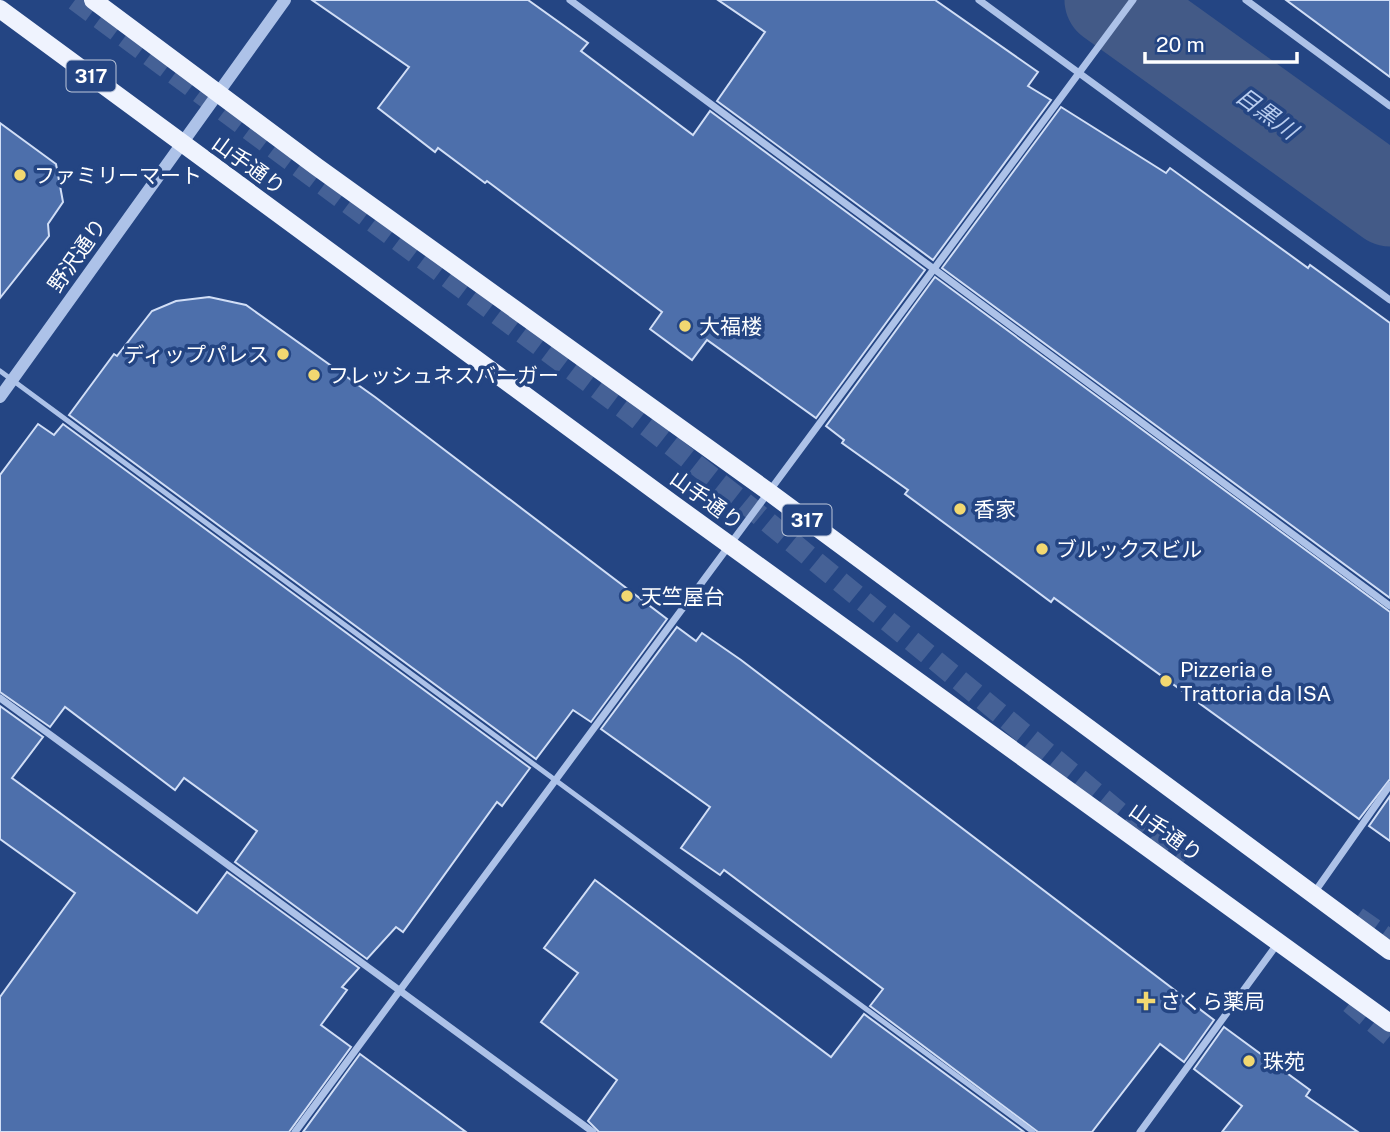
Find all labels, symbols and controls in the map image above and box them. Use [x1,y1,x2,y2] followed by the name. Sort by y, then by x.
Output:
[1145,21,1297,65] scale bar
[1156,32,1205,57] text: 20 m
[66,60,116,92] road number: 317
[1231,82,1305,146] water label: 目黒川
[208,130,290,200] street label: 山手通り
[34,163,202,188] place label: ファミリーマート
[12,167,28,183] marker: ファミリーマート
[43,213,111,297] street label: 野沢通り
[699,314,762,339] place label: 大福楼
[677,318,693,334] marker: 大福楼
[123,342,269,367] place label: ディップパレス
[275,346,291,362] marker: ディップパレス
[328,363,559,388] place label: フレッシュネスバーガー
[306,367,322,383] marker: フレッシュネスバーガー
[666,465,748,535] street label: 山手通り
[974,497,1016,522] place label: 香家
[952,501,968,517] marker: 香家
[782,505,832,536] road number: 317
[1056,537,1202,562] place label: ブルックスビル
[1034,541,1050,557] marker: ブルックスビル
[641,584,725,609] place label: 天竺屋台
[619,588,635,604] marker: 天竺屋台
[1180,657,1331,706] place label: Pizzeria e Trattoria da ISA
[1158,673,1174,689] marker: Pizzeria e Trattoria da ISA
[1125,797,1207,867] street label: 山手通り
[1160,989,1265,1014] place label: さくら薬局
[1138,993,1154,1009] marker: さくら薬局
[1263,1049,1305,1074] place label: 珠苑
[1241,1053,1257,1069] marker: 珠苑

